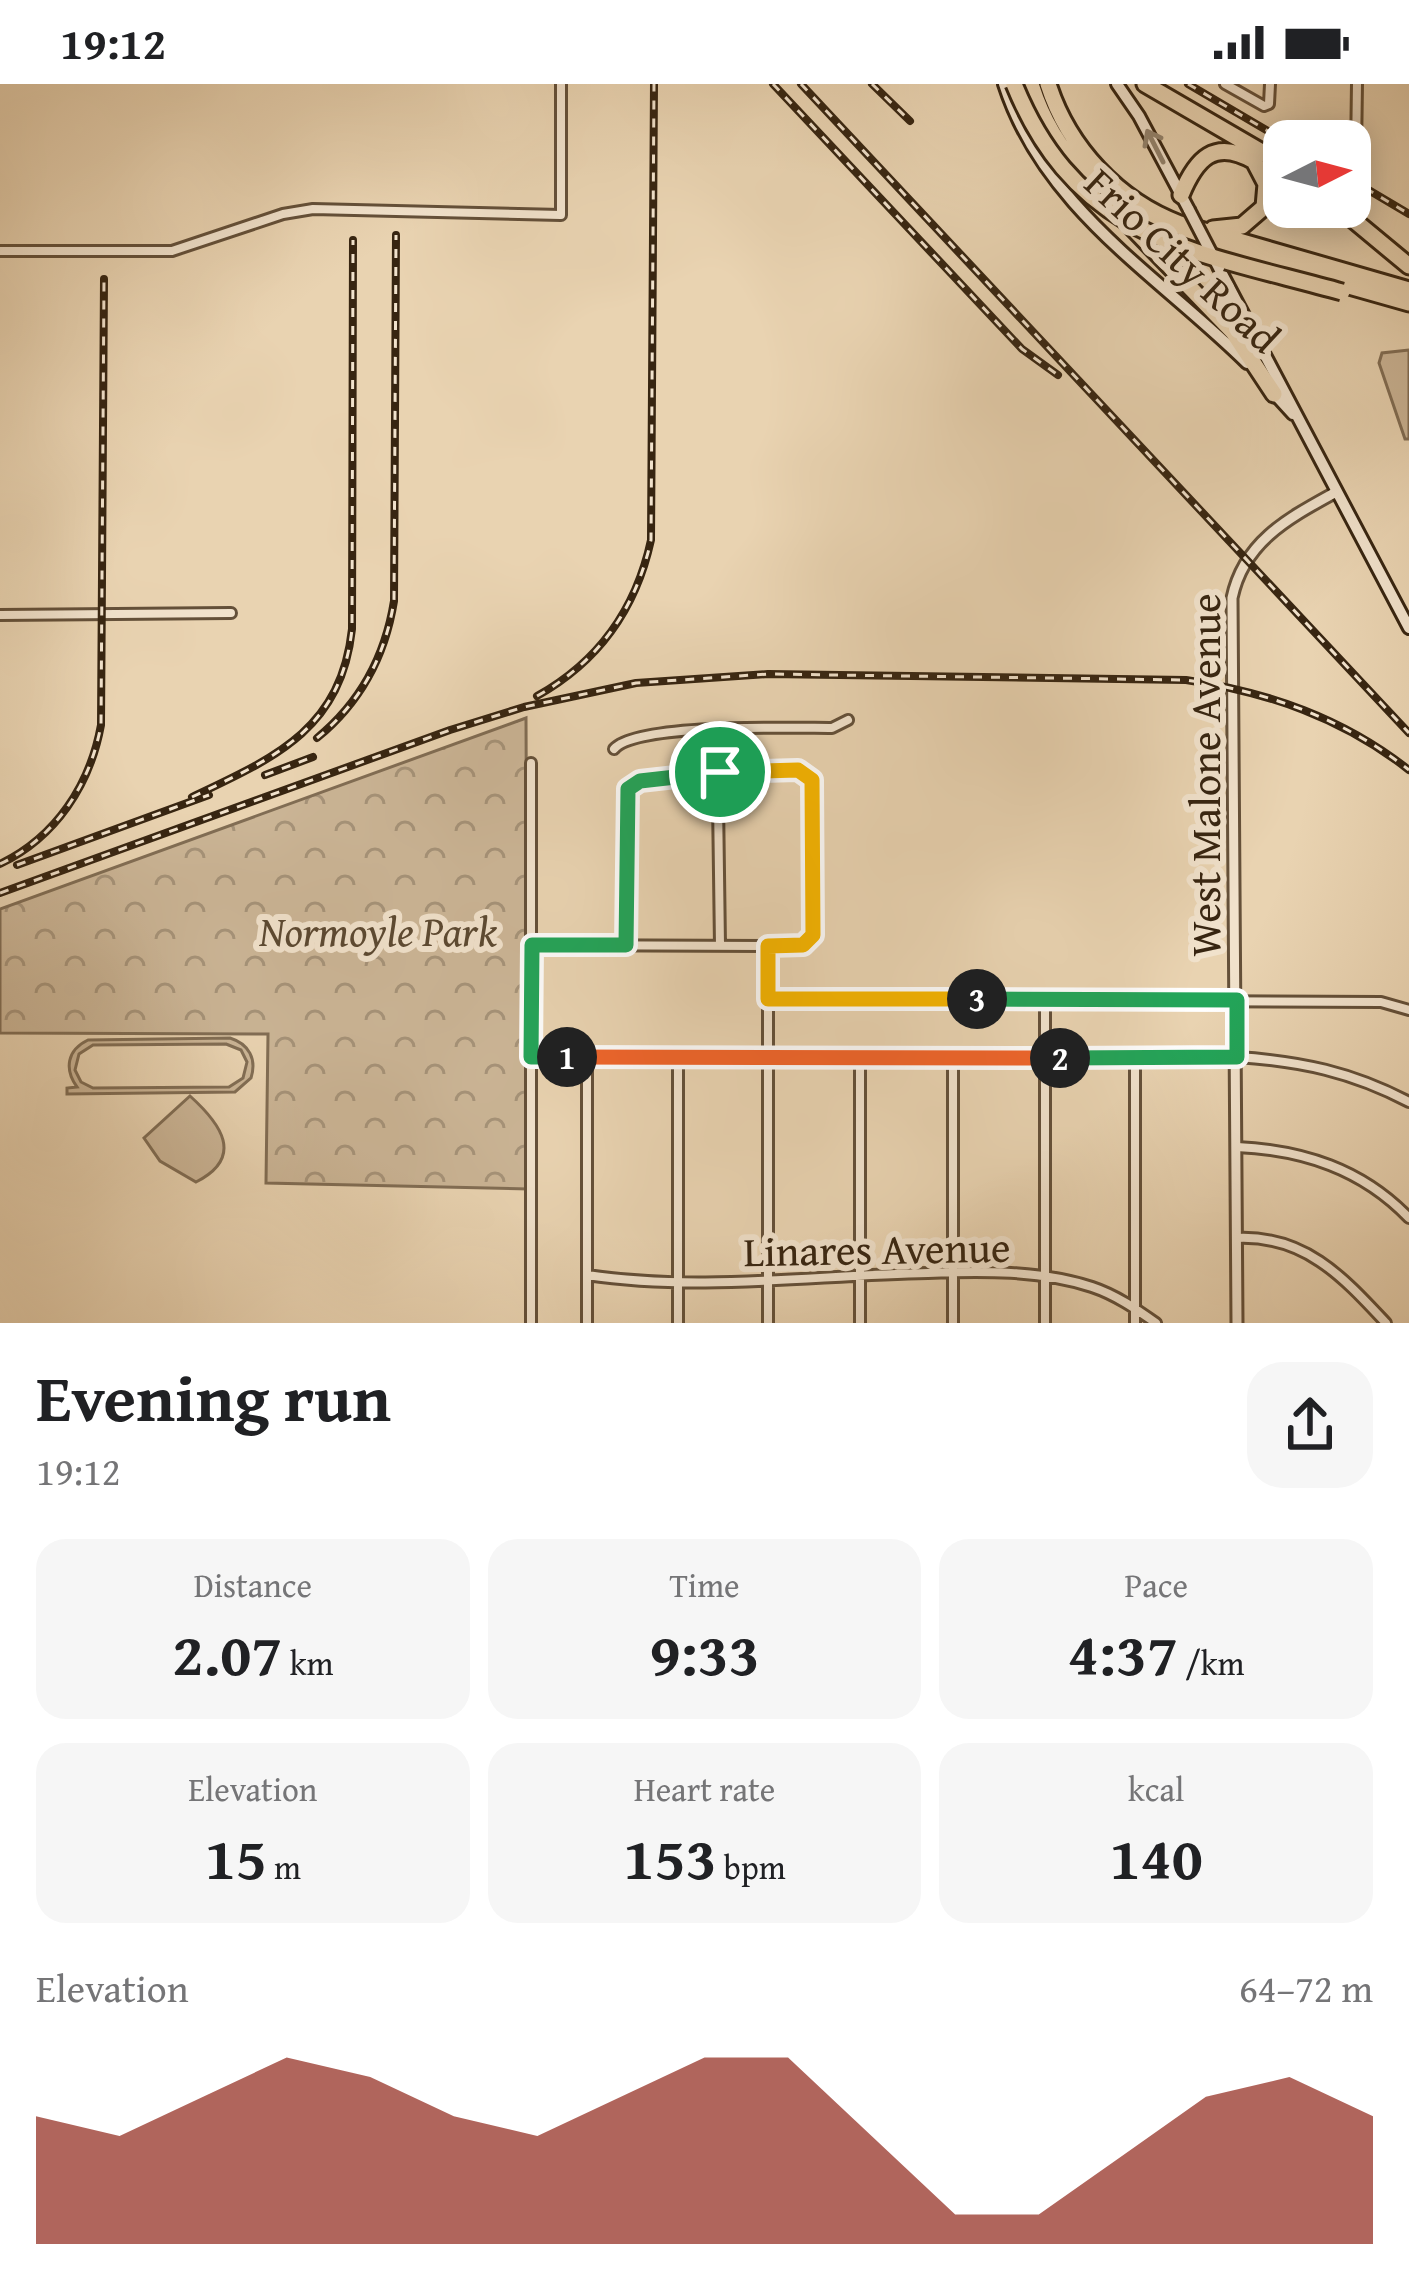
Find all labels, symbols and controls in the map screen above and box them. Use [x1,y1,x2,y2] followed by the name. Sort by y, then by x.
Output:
[60,10,166,75] text: 19:12
[1263,120,1371,228] north arrow
[1263,120,1371,228] map controls
[1143,129,1166,164] one-way arrow
[1072,153,1295,367] street label: Frio City Road
[1174,593,1235,957] street label: West Malone Avenue
[669,721,771,823] pin
[687,739,753,805] icon: arrive
[258,900,498,961] park label: Normoyle Park
[947,969,1007,1029] pin: 3
[968,975,986,1023] text: 3
[537,1027,597,1087] pin: 1
[1030,1028,1090,1088] pin: 2
[558,1033,576,1081] text: 1
[1051,1034,1069,1082] text: 2
[743,1216,1011,1281] street label: Linares Avenue
[36,1348,391,1445] text: Evening run
[1247,1362,1373,1488] button: share
[36,1442,121,1499] text: 19:12
[194,1561,312,1609] text: Distance
[669,1561,740,1609] text: Time
[1124,1561,1188,1609] text: Pace
[172,1609,282,1697] text: 2.07
[649,1609,760,1697] text: 9:33
[1068,1609,1178,1697] text: 4:37
[282,1639,333,1687] text: km
[1178,1639,1245,1687] text: /km
[188,1765,317,1813] text: Elevation
[634,1765,775,1813] text: Heart rate
[1128,1765,1184,1813] text: kcal
[205,1813,267,1901] text: 15
[623,1813,717,1901] text: 153
[1110,1813,1203,1901] text: 140
[267,1843,301,1891] text: m
[717,1843,786,1891] text: bpm
[36,1959,189,2016] text: Elevation
[1239,1959,1373,2016] text: 64–72 m

